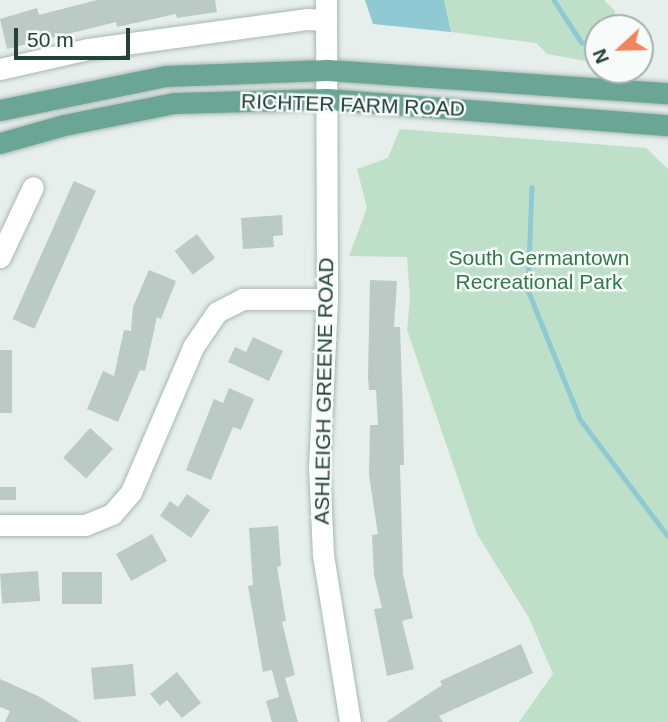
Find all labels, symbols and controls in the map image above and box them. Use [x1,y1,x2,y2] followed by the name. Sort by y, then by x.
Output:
[18,14,133,58] scale bar
[584,14,654,84] north arrow
[27,28,74,51] text: 50 m
[589,46,613,67] text: N
[241,88,465,122] street label: RICHTER FARM ROAD
[449,245,629,295] park label: South Germantown Recreational Park
[309,257,339,525] street label: ASHLEIGH GREENE ROAD

